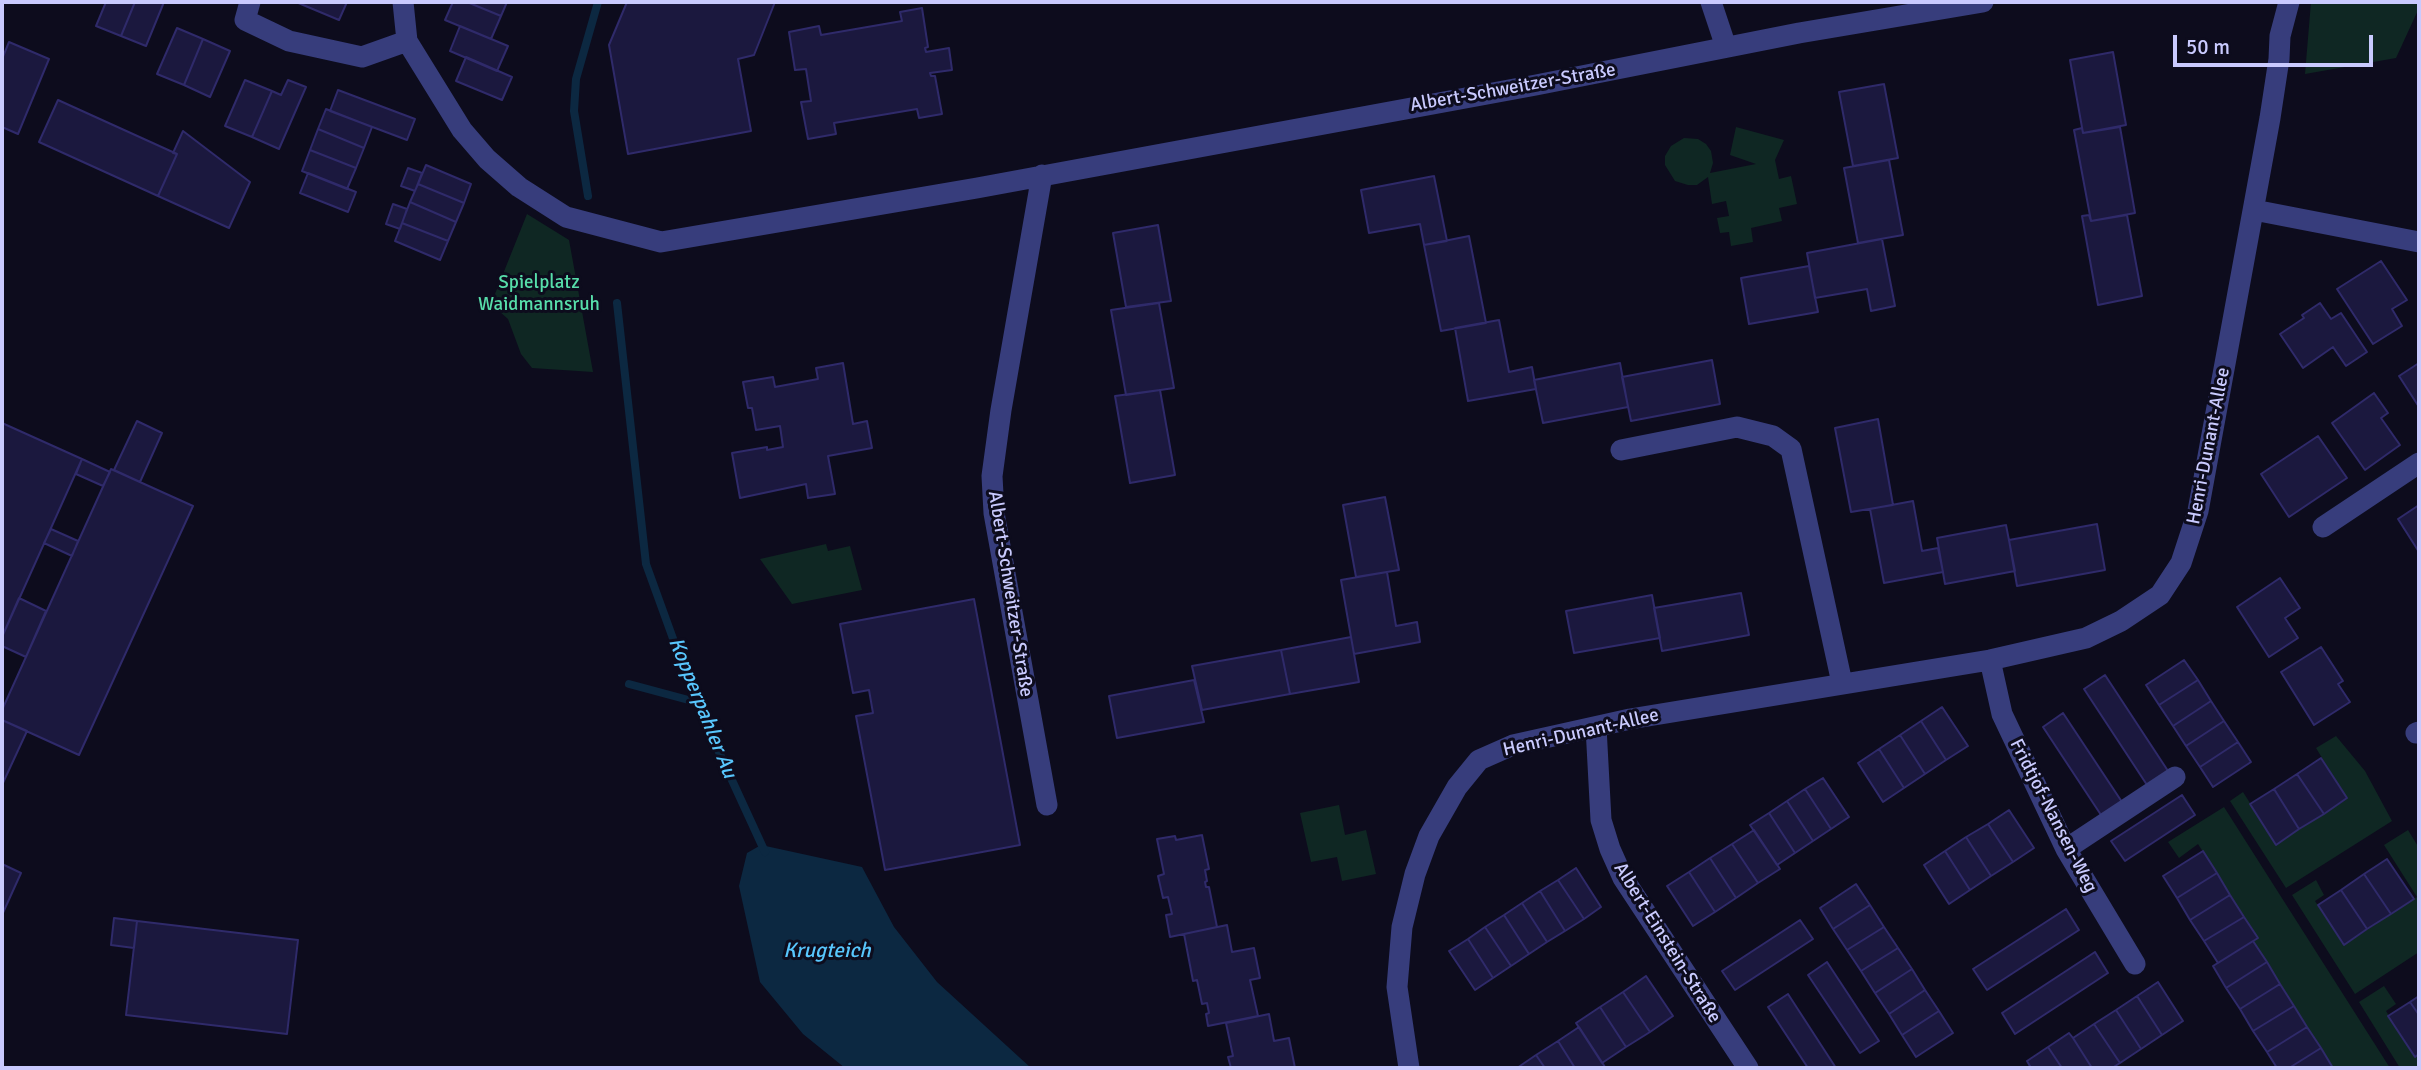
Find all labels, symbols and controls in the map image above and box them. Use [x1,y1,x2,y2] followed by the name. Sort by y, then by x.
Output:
[2176,21,2376,65] scale bar
[2186,34,2230,60] text: 50 m
[1408,59,1618,117] street label: Albert-Schweitzer-Straße
[478,272,600,316] park label: Spielplatz Waidmannsruh
[2183,366,2235,526] street label: Henri-Dunant-Allee
[982,489,1038,699] street label: Albert-Schweitzer-Straße
[662,634,742,782] water label: Kopperpahler Au
[1501,704,1661,762] street label: Henri-Dunant-Allee
[2004,735,2102,897] street label: Fridtjof-Nansen-Weg
[1608,858,1726,1028] street label: Albert-Einstein-Straße
[783,938,871,964] water label: Krugteich

